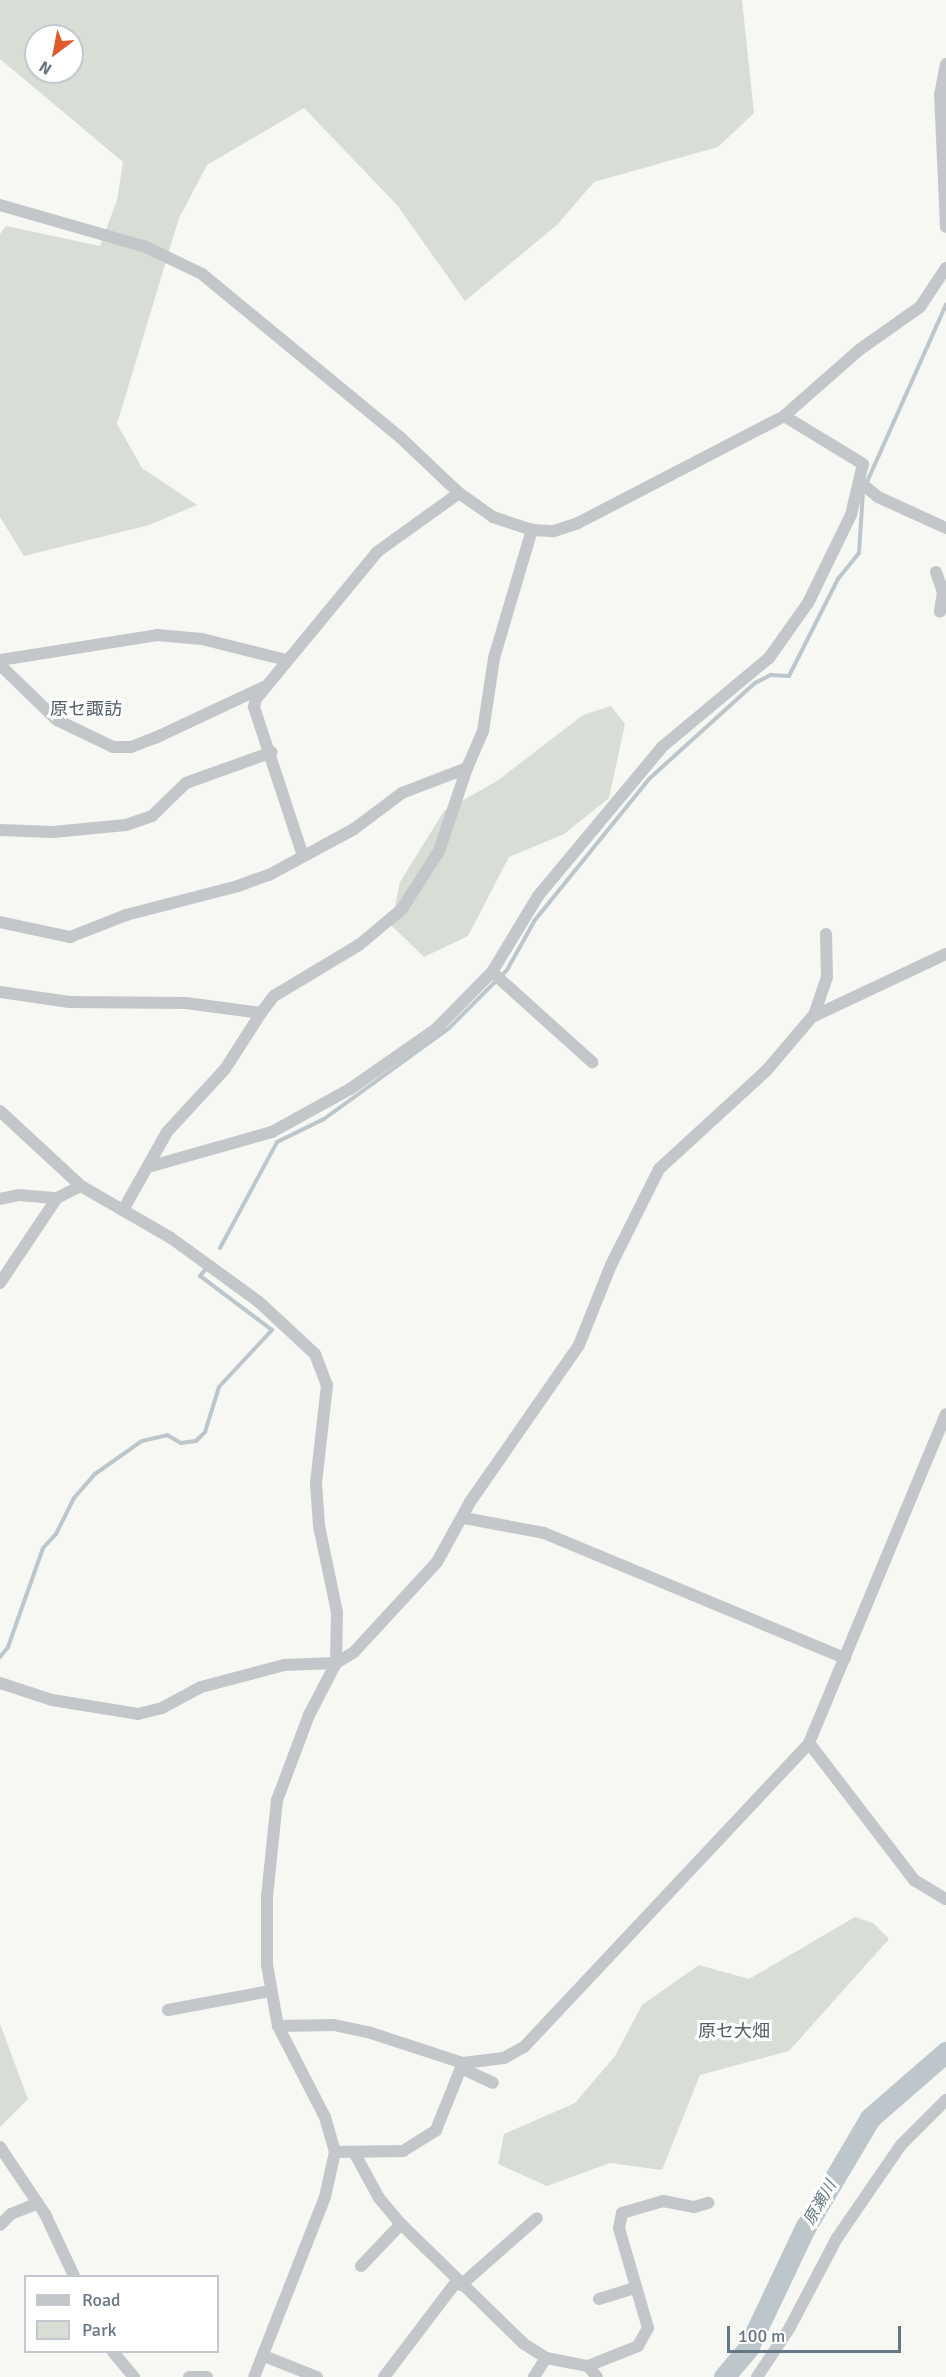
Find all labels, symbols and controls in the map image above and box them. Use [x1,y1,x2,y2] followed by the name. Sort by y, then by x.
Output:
[24,24,84,84] north arrow
[36,56,56,79] text: N
[50,698,122,720] district label: 原セ諏訪
[698,2020,770,2042] district label: 原セ大畑
[800,2177,840,2229] water label: 原瀬川
[24,2275,219,2353] legend
[82,2289,121,2311] text: Road
[730,2314,904,2352] scale bar
[82,2319,117,2341] text: Park
[738,2325,785,2347] text: 100 m

